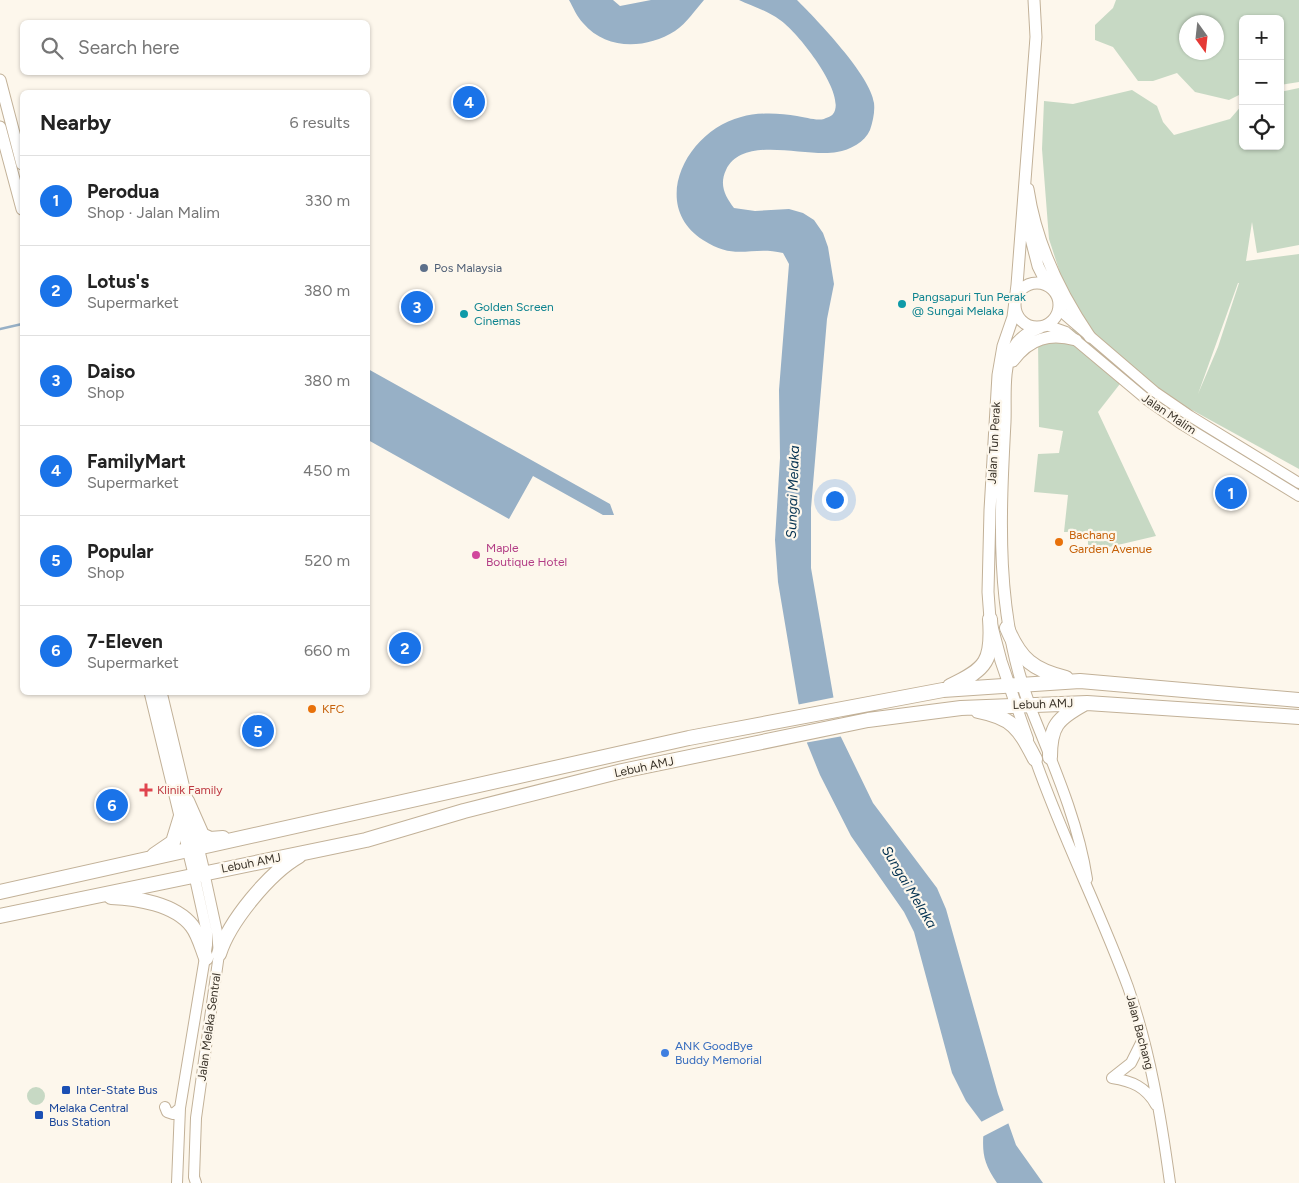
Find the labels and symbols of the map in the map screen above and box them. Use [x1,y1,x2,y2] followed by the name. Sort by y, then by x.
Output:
[1179,15,1224,60] north arrow
[453,83,485,121] pin: 4
[434,261,502,275] place label: Pos Malaysia
[418,262,430,274] marker: Pos Malaysia
[401,288,433,326] pin: 3
[912,290,1026,318] place label: Pangsapuri Tun Perak @ Sungai Melaka
[896,298,908,310] marker: Pangsapuri Tun Perak @ Sungai Melaka
[474,300,554,328] place label: Golden Screen Cinemas
[458,308,470,320] marker: Golden Screen Cinemas
[1139,391,1199,437] street label: Jalan Malim
[985,401,1003,485] street label: Jalan Tun Perak
[783,445,803,539] water label: Sungai Melaka
[1215,474,1247,512] pin: 1
[822,487,848,513] your location
[1069,528,1153,556] place label: Bachang Garden Avenue
[1053,536,1065,548] marker: Bachang Garden Avenue
[486,541,567,569] place label: Maple Boutique Hotel
[470,549,482,561] marker: Maple Boutique Hotel
[389,629,421,667] pin: 2
[1012,696,1074,712] street label: Lebuh AMJ
[322,702,345,716] place label: KFC
[306,703,318,715] marker: KFC
[242,712,274,750] pin: 5
[613,754,675,780] street label: Lebuh AMJ
[139,783,153,797] marker: Klinik Family
[157,783,223,797] place label: Klinik Family
[96,786,128,824] pin: 6
[878,843,940,931] water label: Sungai Melaka
[220,850,282,876] street label: Lebuh AMJ
[194,972,224,1082] street label: Jalan Melaka Sentral
[1123,993,1157,1071] street label: Jalan Bachang
[675,1039,762,1067] place label: ANK GoodBye Buddy Memorial
[659,1047,671,1059] marker: ANK GoodBye Buddy Memorial
[76,1083,158,1097] place label: Inter-State Bus
[60,1084,72,1096] marker: Inter-State Bus
[49,1101,129,1129] place label: Melaka Central Bus Station
[33,1109,45,1121] marker: Melaka Central Bus Station

